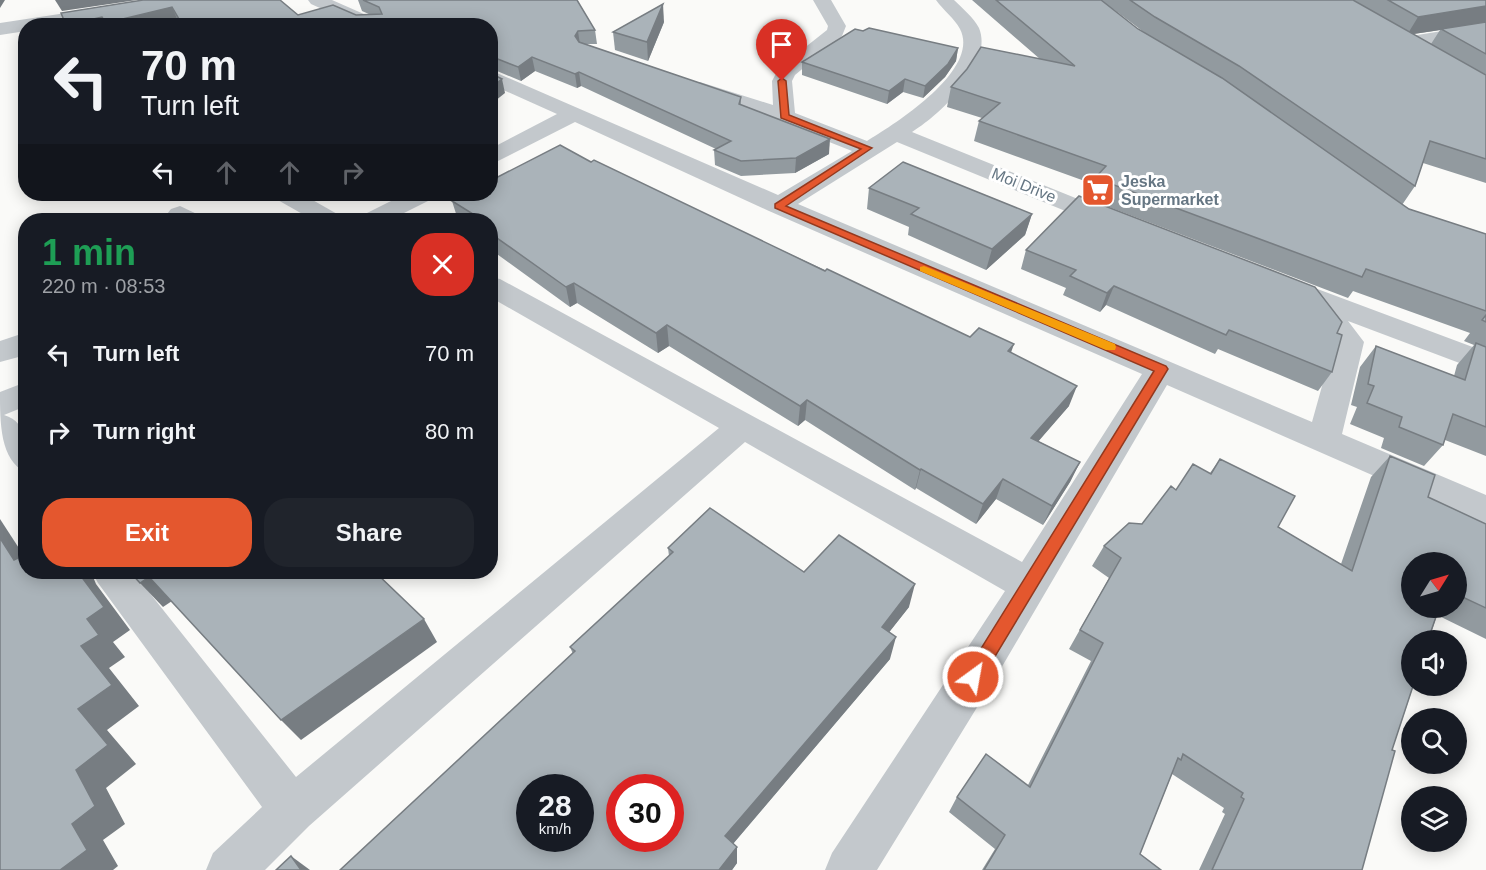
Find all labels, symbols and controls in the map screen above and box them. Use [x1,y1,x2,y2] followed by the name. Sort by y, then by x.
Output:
[756,19,807,81] pin
[765,28,798,61] icon: arrive
[42,42,120,120] icon: left
[141,42,237,89] text: 70 m
[141,91,239,121] text: Turn left
[147,156,180,189] icon: left
[210,156,243,189] icon: ahead
[273,156,306,189] icon: ahead
[336,156,369,189] icon: right
[989,164,1059,206] street label: Moi Drive
[1080,172,1116,208] supermarket icon: Jeska Supermarket
[1121,173,1219,208] place label: Jeska Supermarket
[42,232,136,273] text: 1 min
[411,233,474,296] button: close
[42,275,165,297] text: 220 m · 08:53
[42,338,75,371] icon: left
[93,341,179,366] text: Turn left
[425,341,474,366] text: 70 m
[42,416,75,449] icon: right
[93,419,195,444] text: Turn right
[425,419,474,444] text: 80 m
[42,498,252,567] button: Exit
[264,498,474,567] button: Share
[1401,552,1467,618] north arrow
[1401,552,1467,852] map controls
[1401,630,1467,696] button: sound
[941,645,1005,709] position arrow
[1401,708,1467,774] button: search
[606,774,684,852] speed limit sign: 30
[1401,786,1467,852] button: layers
[538,789,572,822] text: 28
[539,820,571,837] text: km/h

